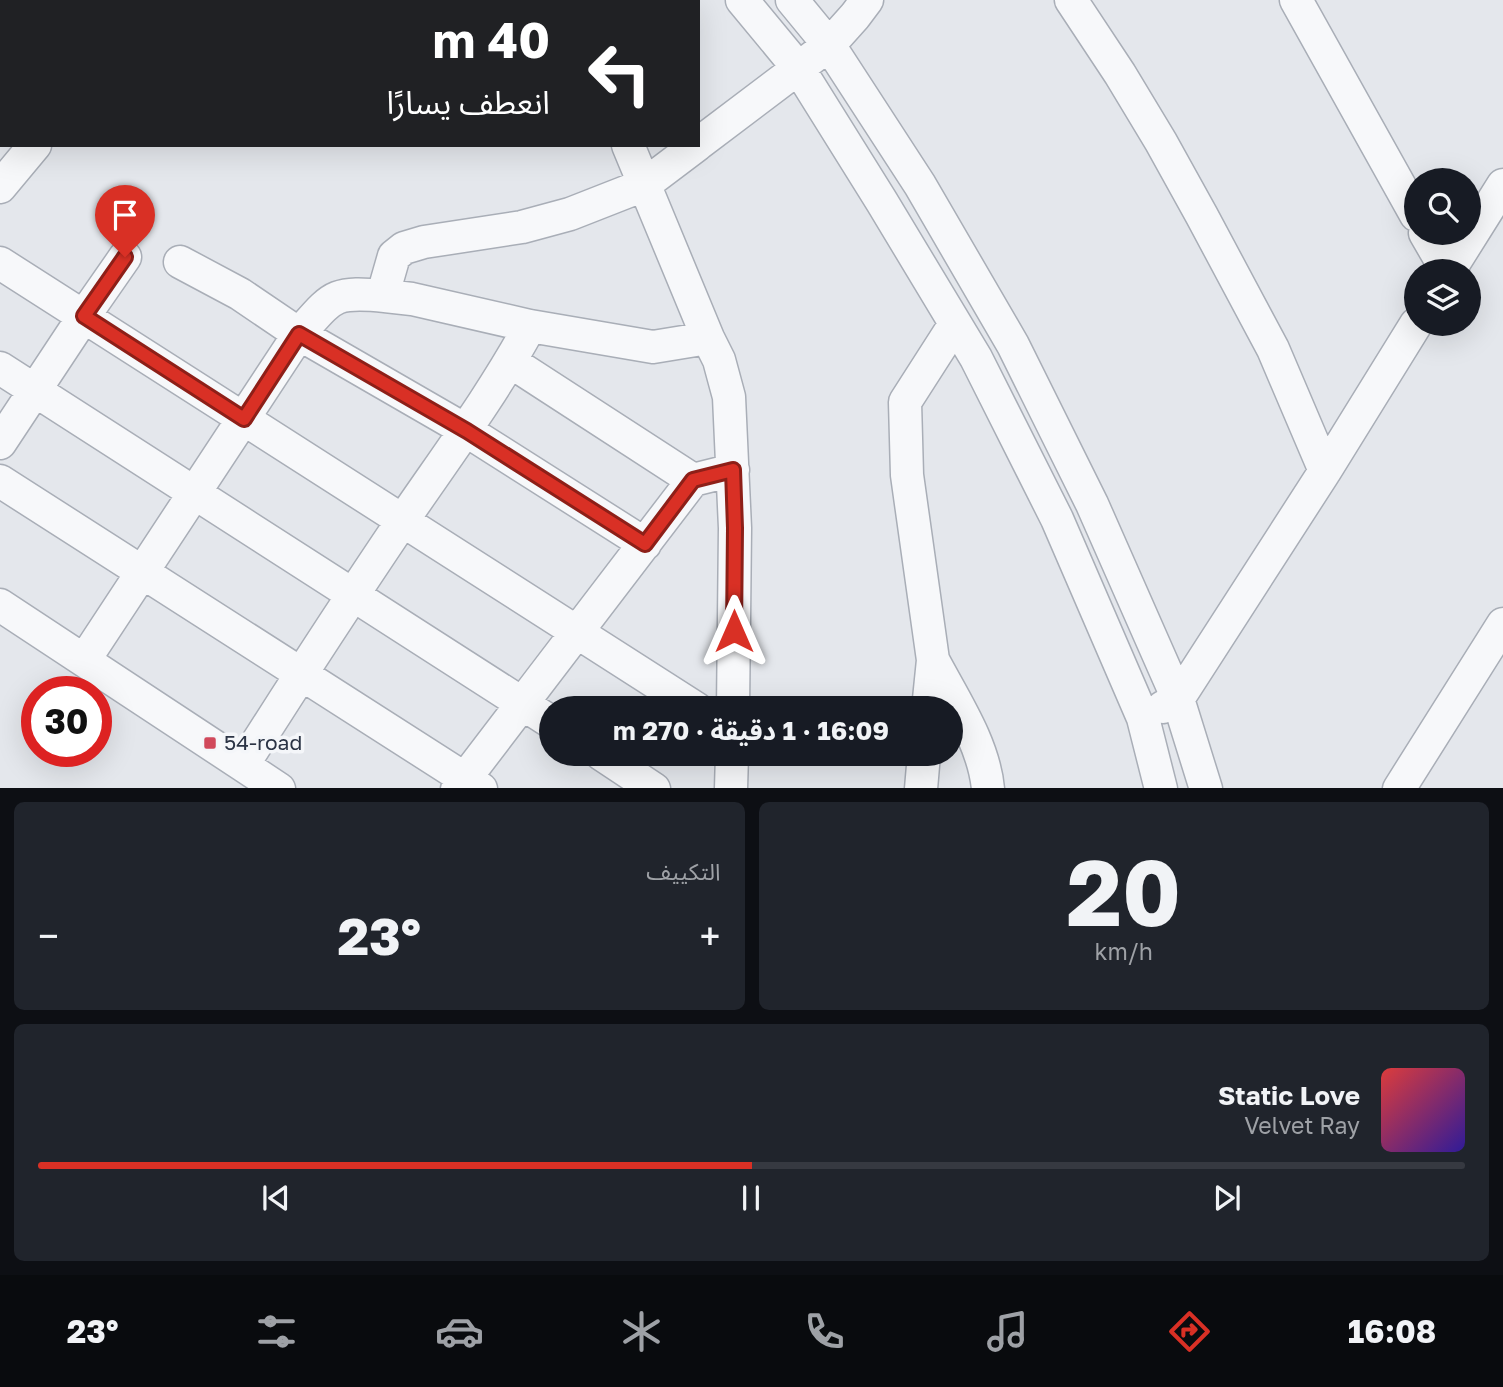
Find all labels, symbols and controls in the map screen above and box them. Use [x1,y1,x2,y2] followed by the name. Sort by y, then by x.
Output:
[432,10,550,69] text: 40 m
[574,28,665,119] icon: left
[387,83,550,121] text: انعطف يسارًا
[1404,168,1481,336] map controls
[1404,168,1481,245] button: search
[95,185,155,257] pin
[106,196,144,234] icon: arrive
[1404,259,1481,336] button: layers
[697,594,771,668] position arrow
[21,676,112,767] speed limit sign: 30
[613,715,889,746] text: 16:09 · 1 دقيقة · 270 m
[224,729,302,755] place label: 54-road
[202,735,218,751] marker: 54-road
[1066,837,1181,946] text: 20
[646,857,721,885] text: التكييف
[337,904,421,966] text: 23°
[38,913,59,958] text: −
[700,913,720,958] text: +
[1094,937,1153,965] text: km/h
[1218,1080,1360,1111] text: Static Love
[1244,1111,1360,1139] text: Velvet Ray
[257,1179,295,1217] icon: previous
[732,1179,770,1217] icon: pause
[1208,1179,1246,1217] icon: next
[252,1307,301,1356] icon: filters
[435,1307,484,1356] icon: car
[617,1307,666,1356] icon: climate
[800,1307,849,1356] icon: phone
[983,1307,1032,1356] icon: music
[1165,1307,1214,1356] icon: directions
[67,1312,118,1350] text: 23°
[1348,1312,1436,1350] text: 16:08

